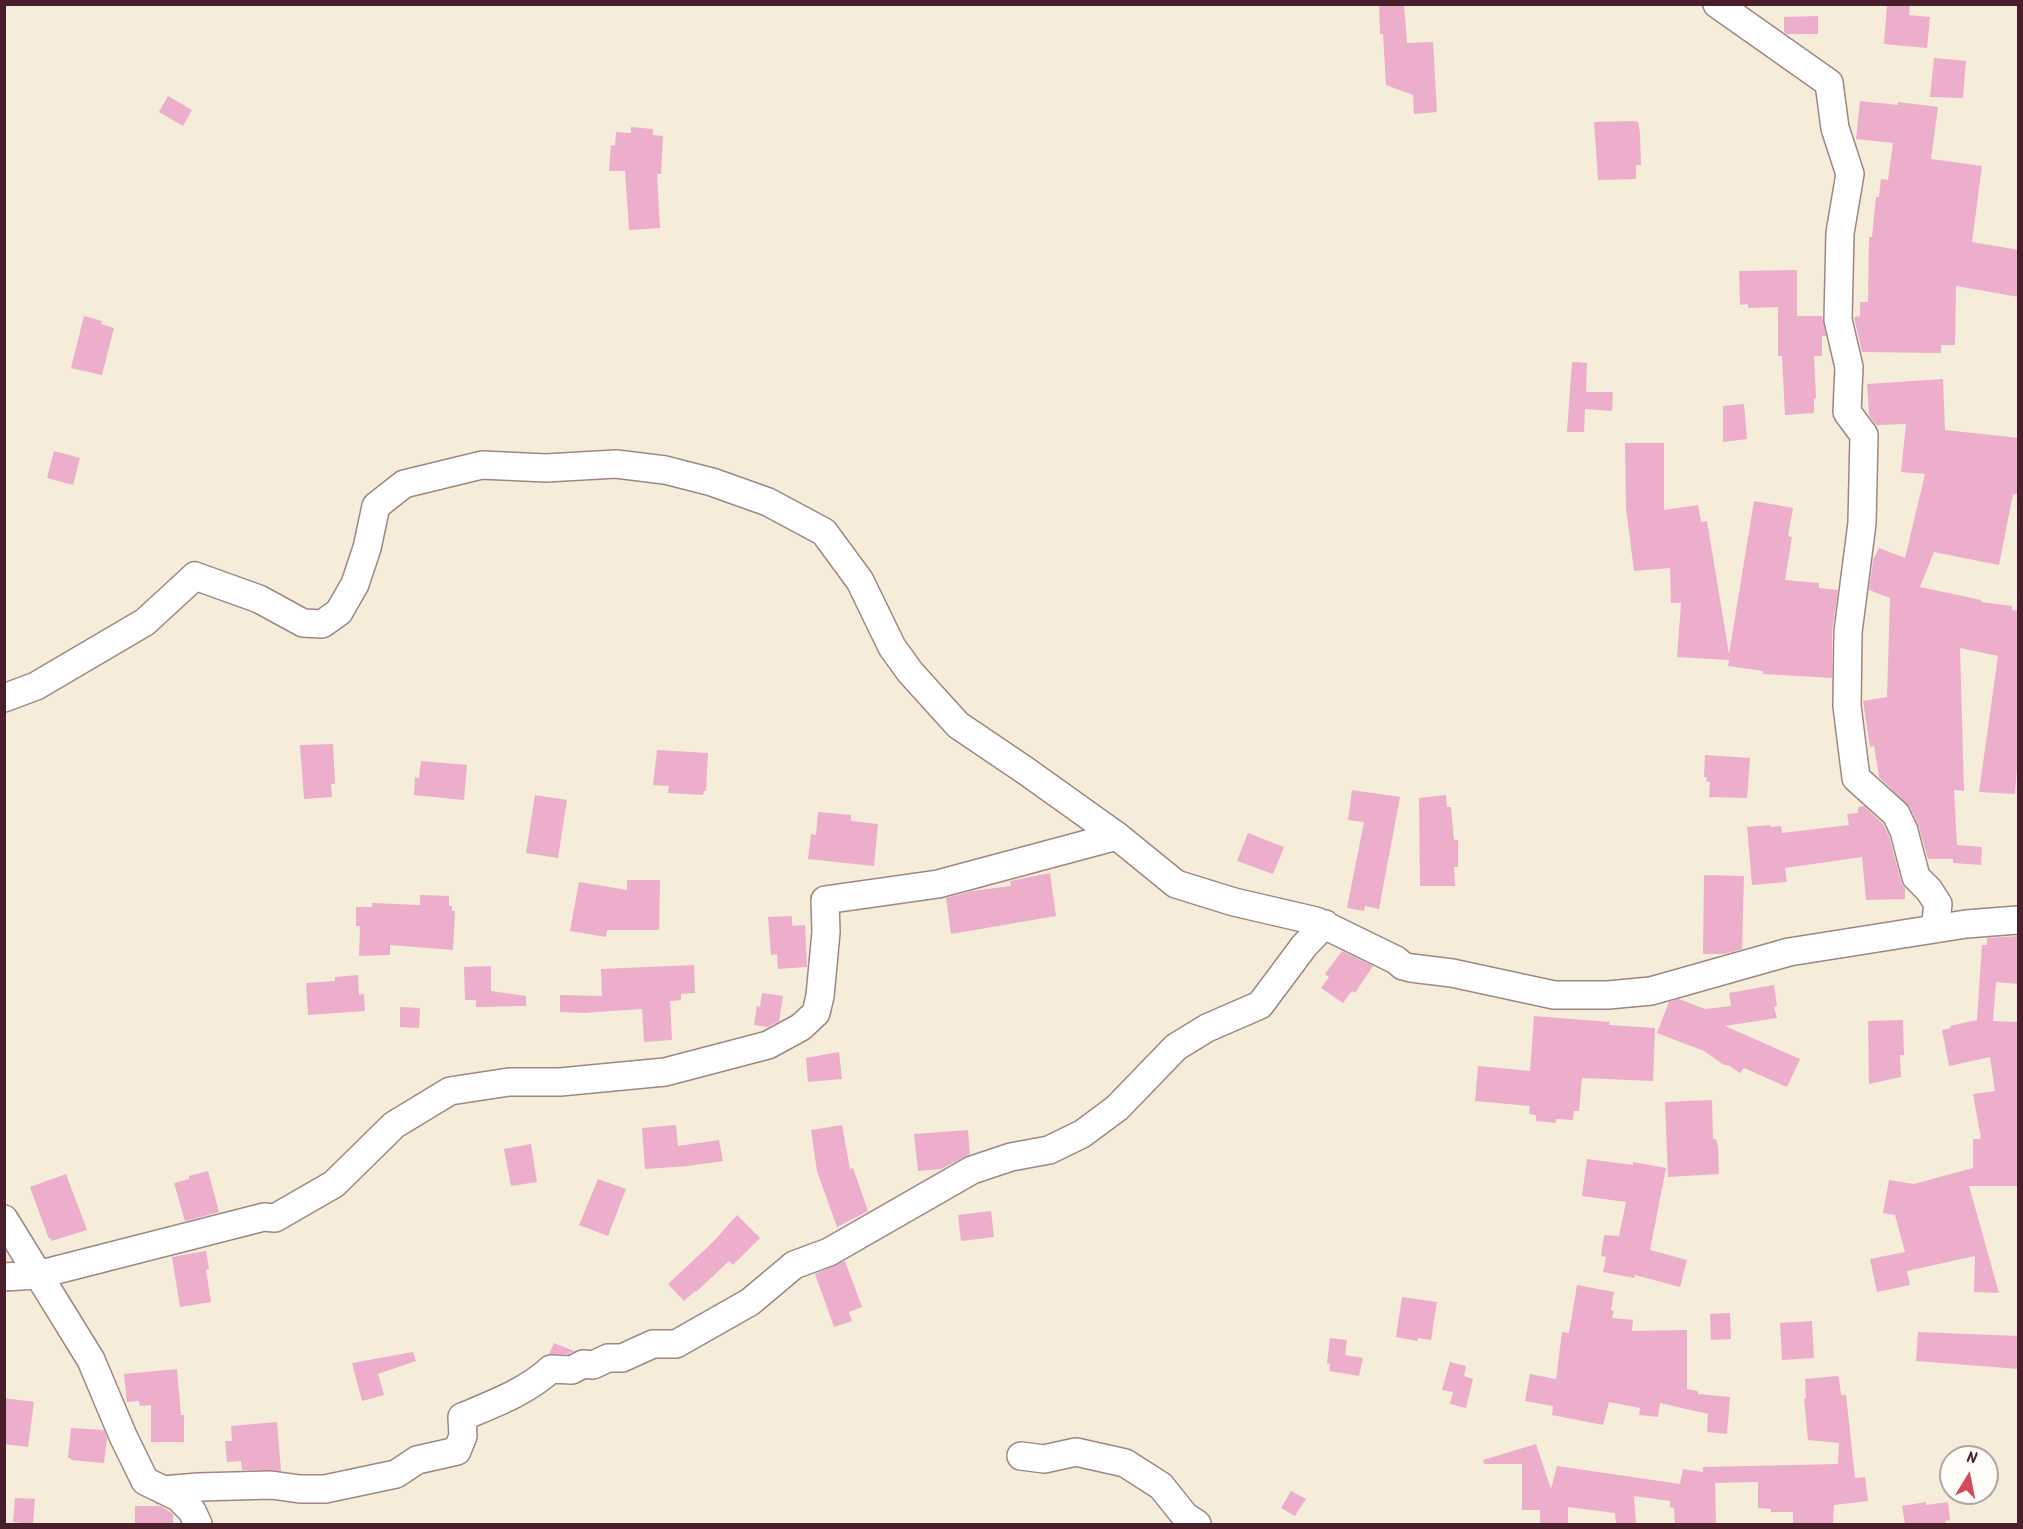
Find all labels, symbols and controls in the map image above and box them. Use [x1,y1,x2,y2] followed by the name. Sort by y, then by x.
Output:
[1939,1445,1999,1505] north arrow
[1965,1446,1979,1472] text: N

